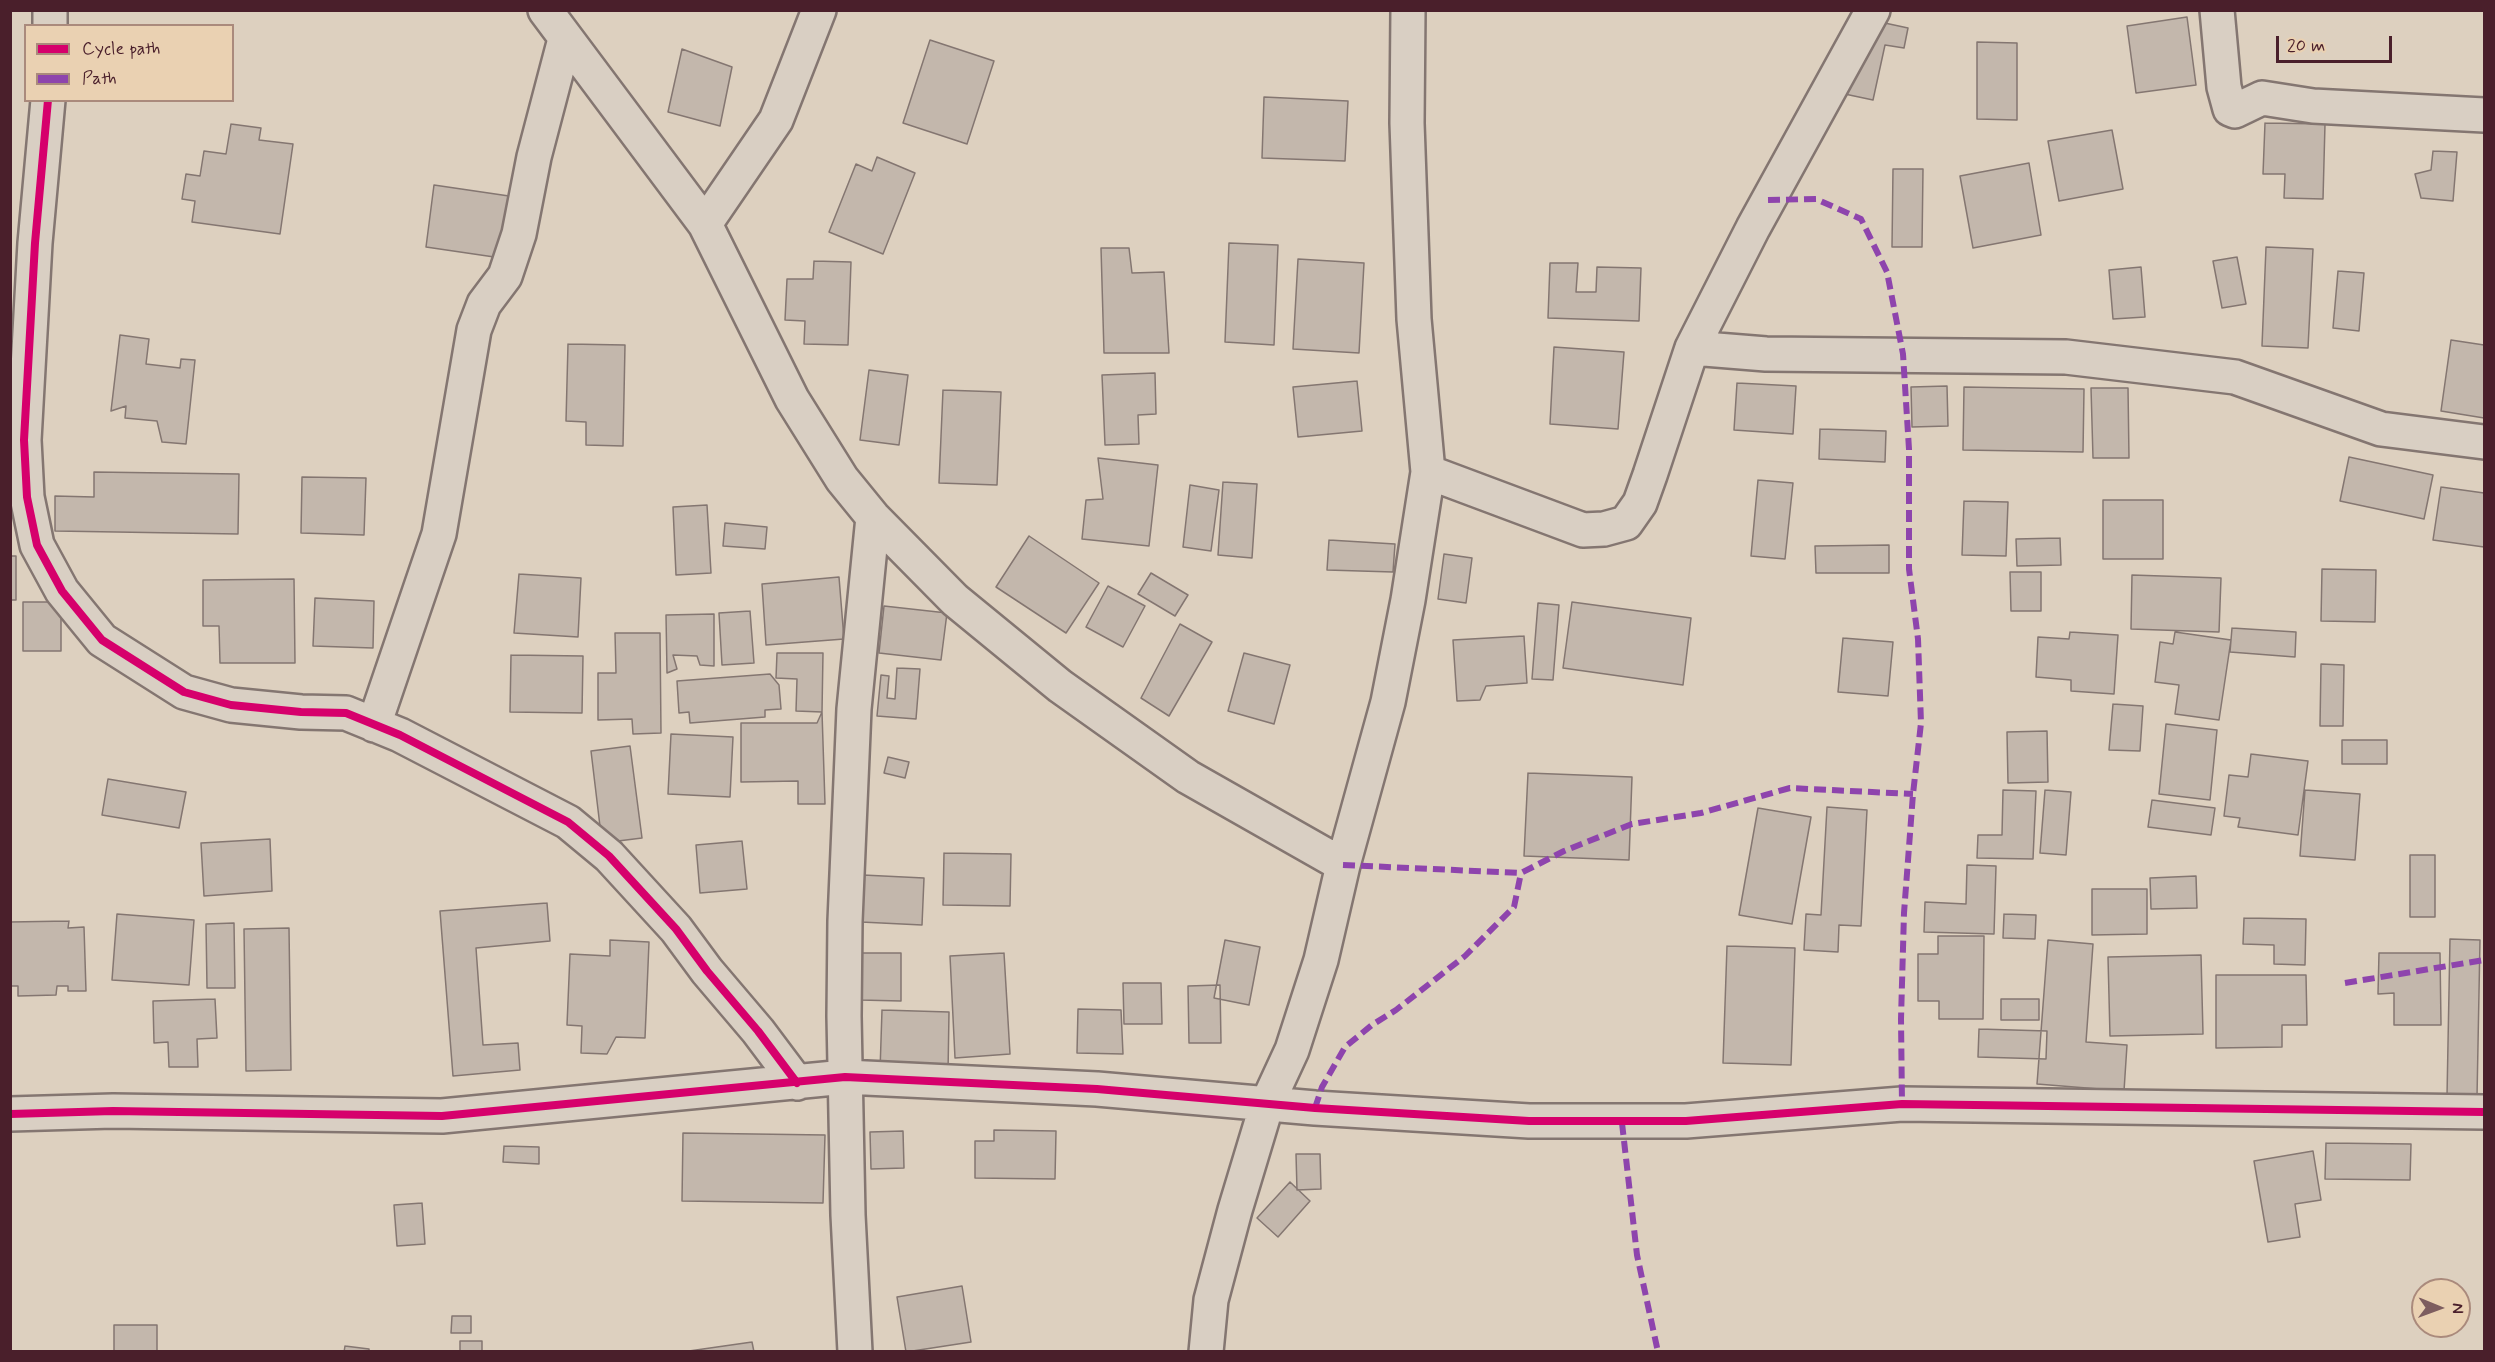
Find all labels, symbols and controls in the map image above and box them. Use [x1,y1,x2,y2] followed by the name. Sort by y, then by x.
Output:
[24,24,234,102] legend
[2279,24,2394,62] scale bar
[2287,34,2325,58] text: 20 m
[82,37,160,61] text: Cycle path
[82,67,117,91] text: Path
[2411,1278,2471,1338] north arrow
[2447,1303,2468,1314] text: N

